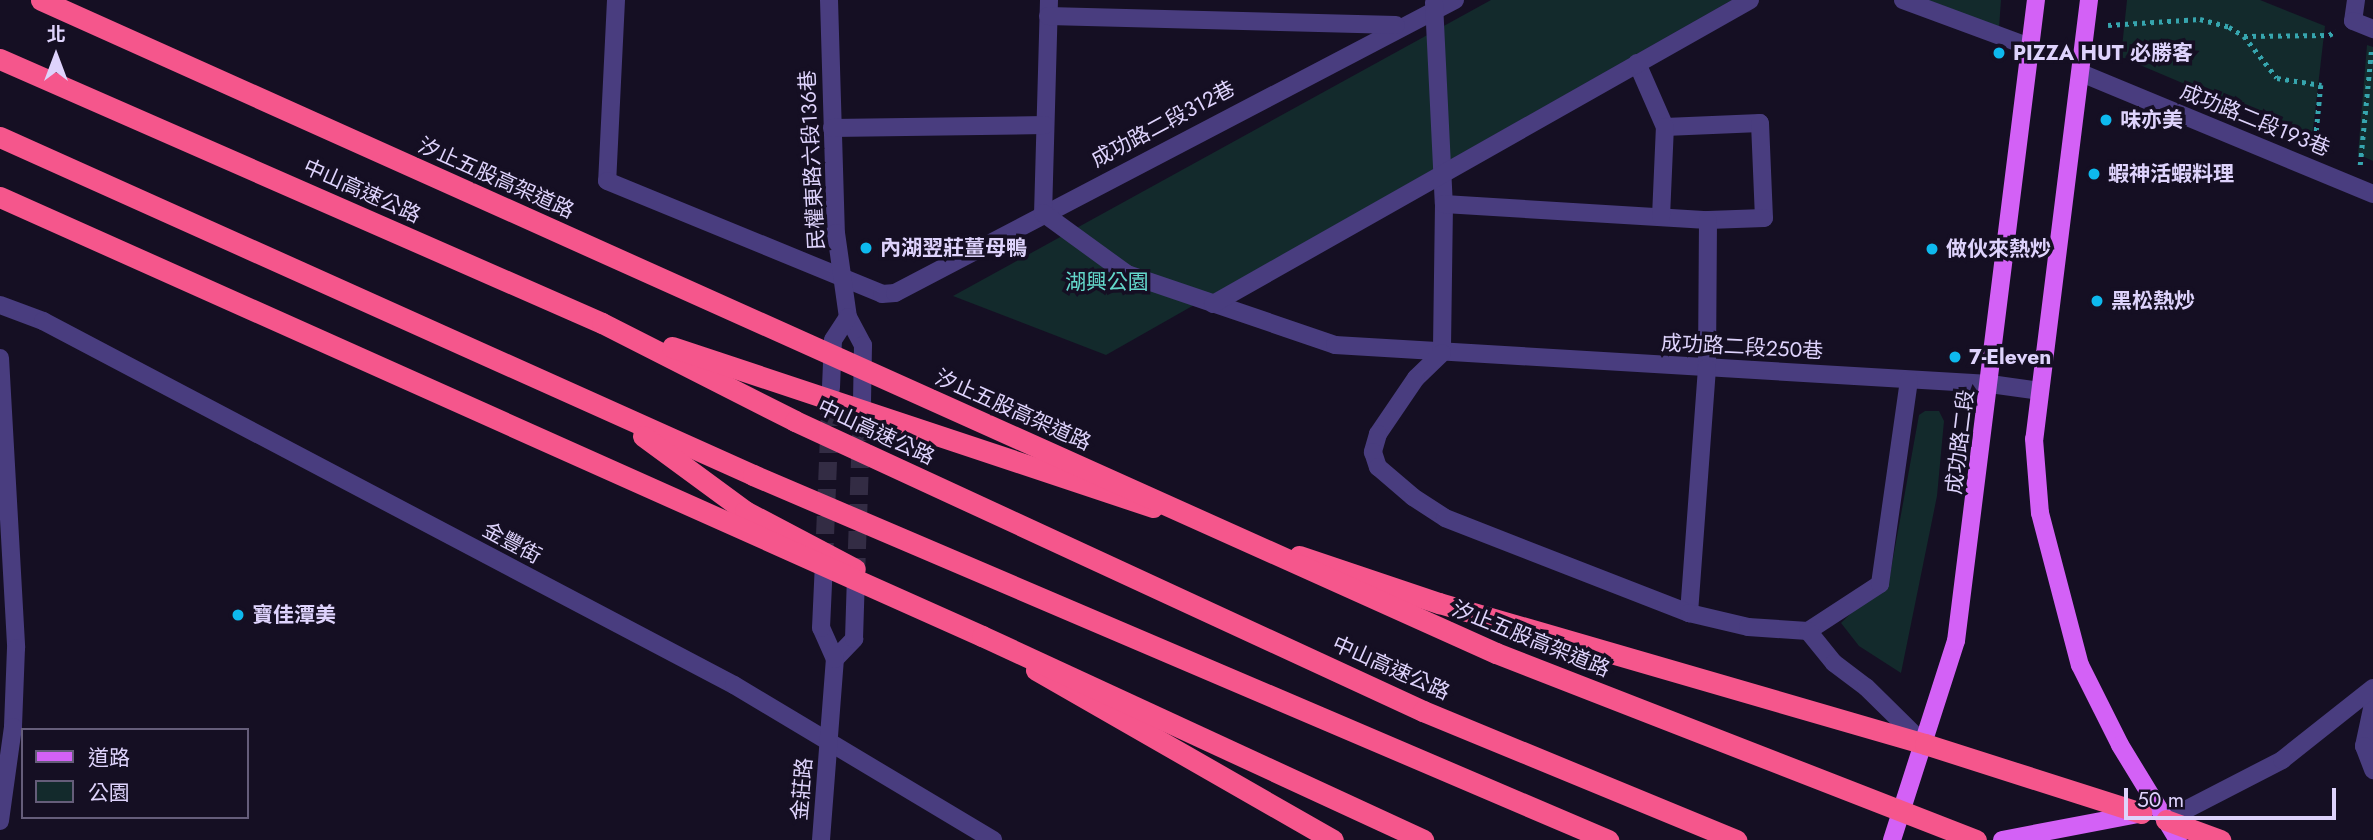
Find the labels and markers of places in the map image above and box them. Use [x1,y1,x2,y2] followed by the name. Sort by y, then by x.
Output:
[2013,40,2193,66] place label: PIZZA HUT 必勝客
[1991,45,2007,61] marker: PIZZA HUT 必勝客
[2120,107,2183,133] place label: 味亦美
[2098,112,2114,128] marker: 味亦美
[2108,161,2234,187] place label: 蝦神活蝦料理
[2086,166,2102,182] marker: 蝦神活蝦料理
[880,235,1027,261] place label: 內湖翌莊薑母鴨
[1946,236,2051,262] place label: 做伙來熱炒
[858,240,874,256] marker: 內湖翌莊薑母鴨
[1924,241,1940,257] marker: 做伙來熱炒
[2111,288,2195,314] place label: 黑松熱炒
[2089,293,2105,309] marker: 黑松熱炒
[1969,344,2051,370] place label: 7-Eleven
[1947,349,1963,365] marker: 7-Eleven
[252,602,336,628] place label: 寶佳潭美
[230,607,246,623] marker: 寶佳潭美

